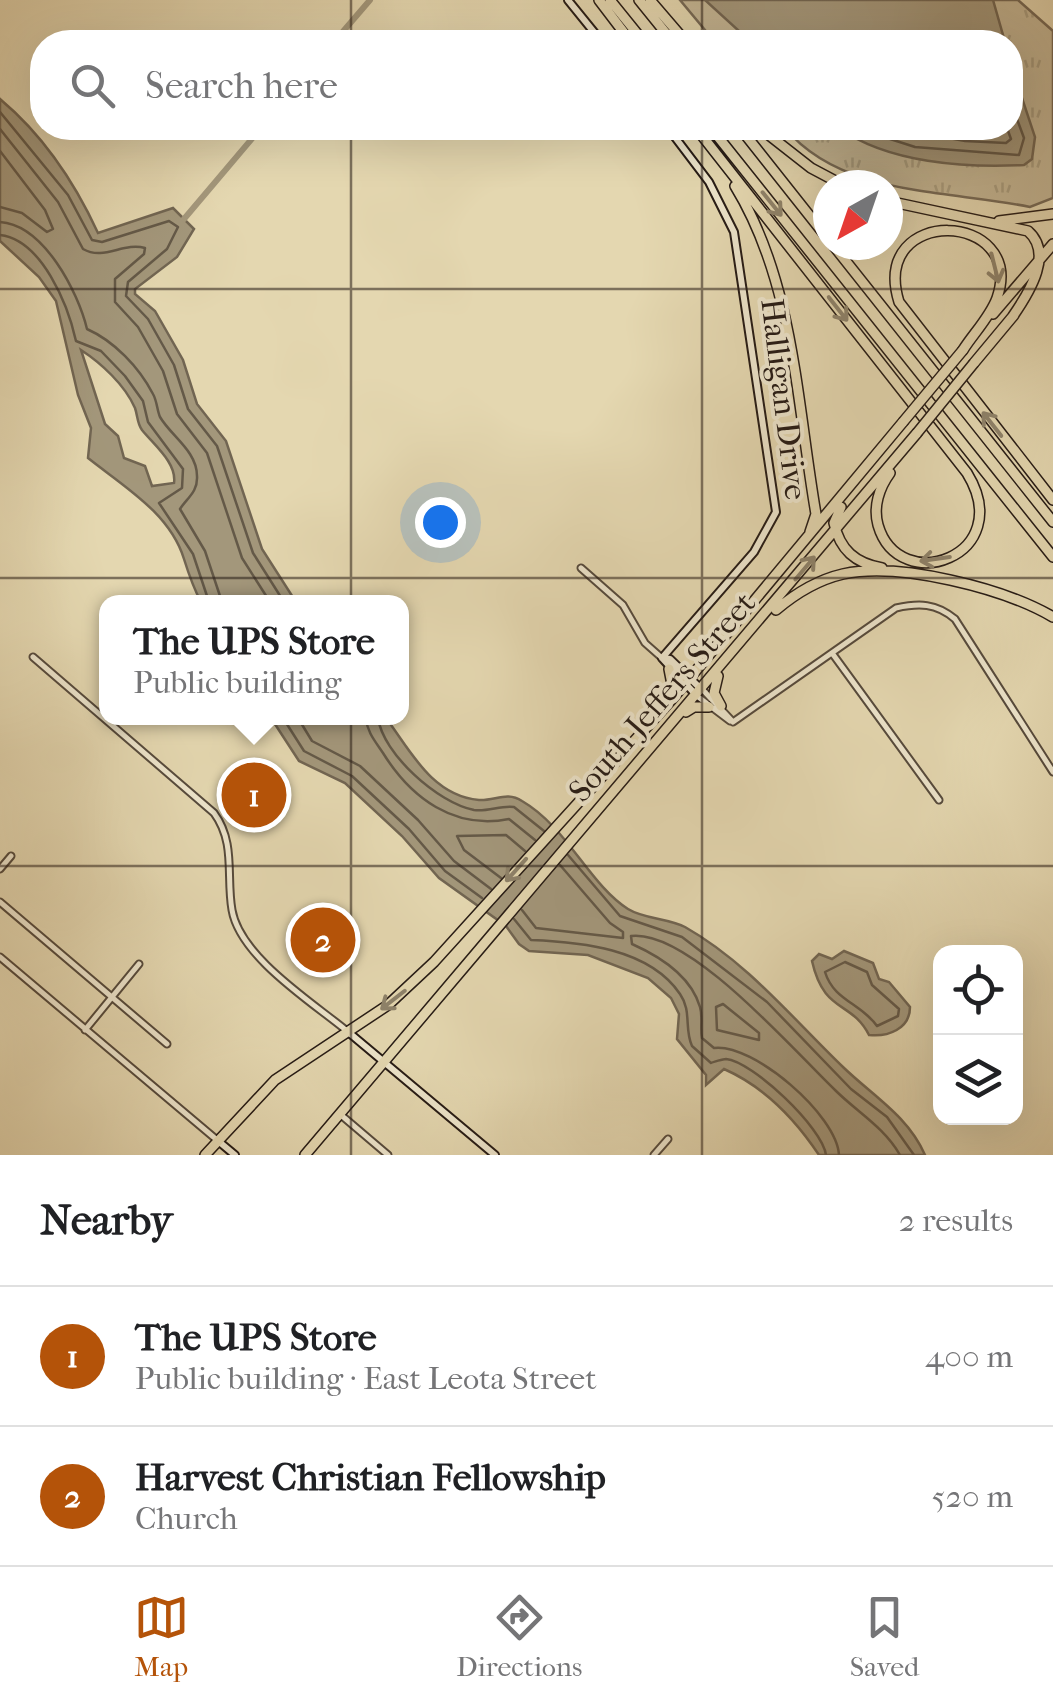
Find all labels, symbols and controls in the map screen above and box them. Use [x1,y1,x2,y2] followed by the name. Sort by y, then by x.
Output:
[30,30,1023,140] search box
[65,58,120,113] icon: search
[145,63,338,108] text: Search here
[813,170,903,260] north arrow
[761,190,783,216] one-way arrow
[986,252,1005,284] one-way arrow
[827,295,849,321] one-way arrow
[753,296,815,502] street label: Halligan Drive
[982,411,1004,437] one-way arrow
[415,497,466,548] your location
[919,551,952,569] one-way arrow
[794,555,816,581] one-way arrow
[561,584,763,809] street label: South Jeffers Street
[99,595,409,725] popup
[133,619,375,664] text: The UPS Store
[133,664,341,701] text: Public building
[222,758,286,832] pin: 1
[505,857,528,882] one-way arrow
[290,902,356,978] pin: 2
[933,945,1023,1125] map controls
[933,945,1023,1035] button: locate
[381,989,407,1011] one-way arrow
[933,1035,1023,1125] button: layers
[40,1196,172,1245] text: Nearby
[899,1202,1013,1239] text: 2 results
[135,1315,377,1360] text: The UPS Store
[67,1338,78,1375] text: 1
[925,1338,1013,1375] text: 400 m
[135,1360,597,1397] text: Public building · East Leota Street
[135,1455,606,1500] text: Harvest Christian Fellowship
[64,1478,81,1515] text: 2
[932,1478,1013,1515] text: 520 m
[135,1500,238,1537] text: Church
[134,1590,189,1683] tab: Map
[456,1590,582,1683] tab: Directions
[850,1590,919,1683] tab: Saved

